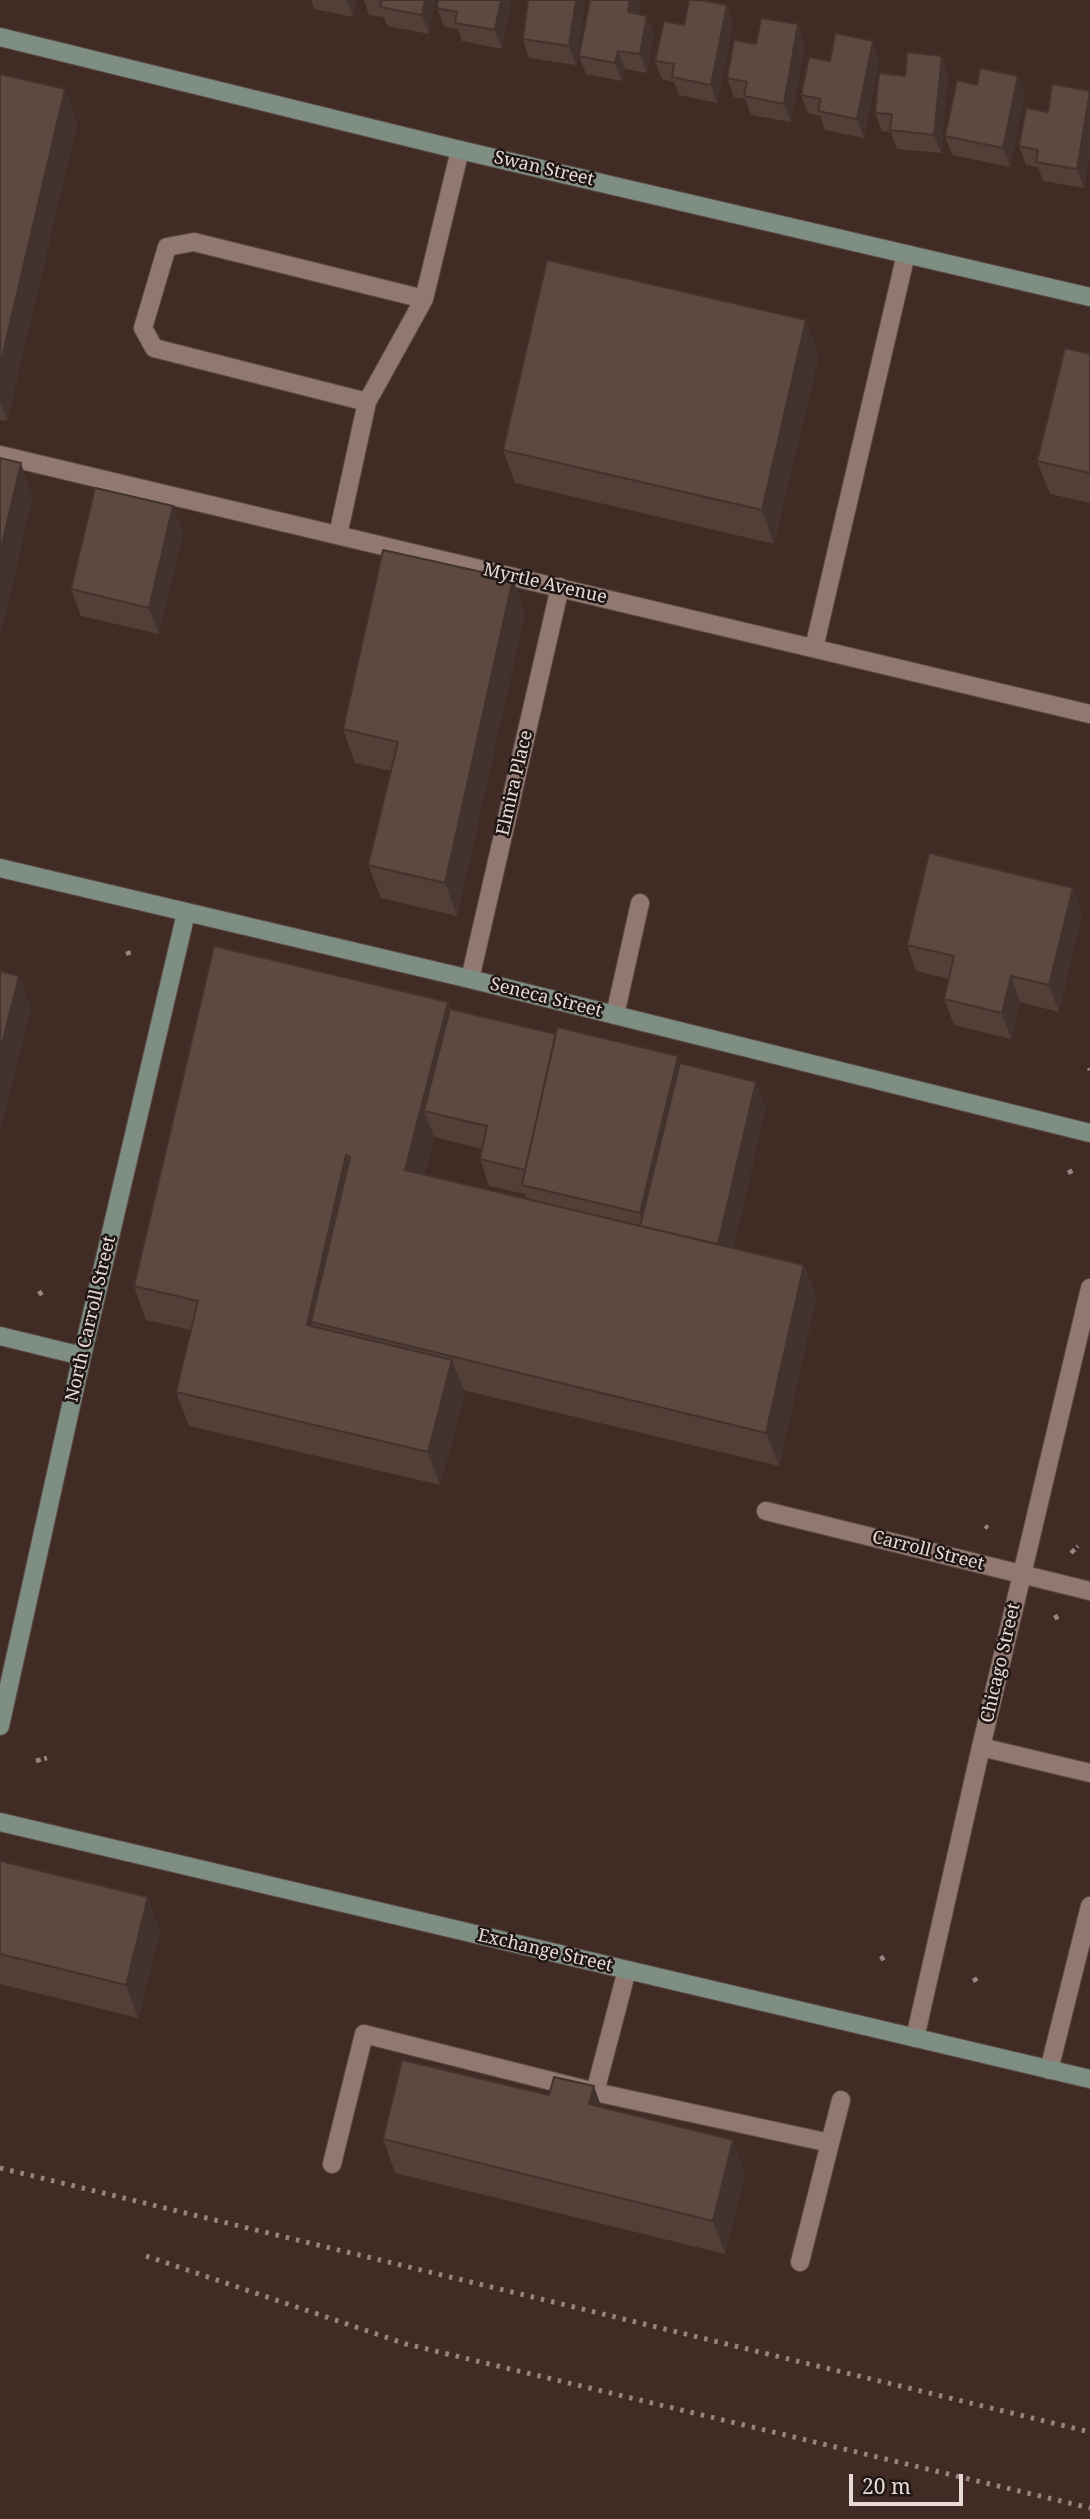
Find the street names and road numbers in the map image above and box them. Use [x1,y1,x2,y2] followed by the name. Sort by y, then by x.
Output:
[492,147,596,191] street label: Swan Street
[481,559,609,609] street label: Myrtle Avenue
[492,728,538,838] street label: Elmira Place
[488,974,604,1022] street label: Seneca Street
[61,1234,121,1404] street label: North Carroll Street
[870,1527,986,1575] street label: Carroll Street
[977,1601,1025,1725] street label: Chicago Street
[475,1925,615,1977] street label: Exchange Street

